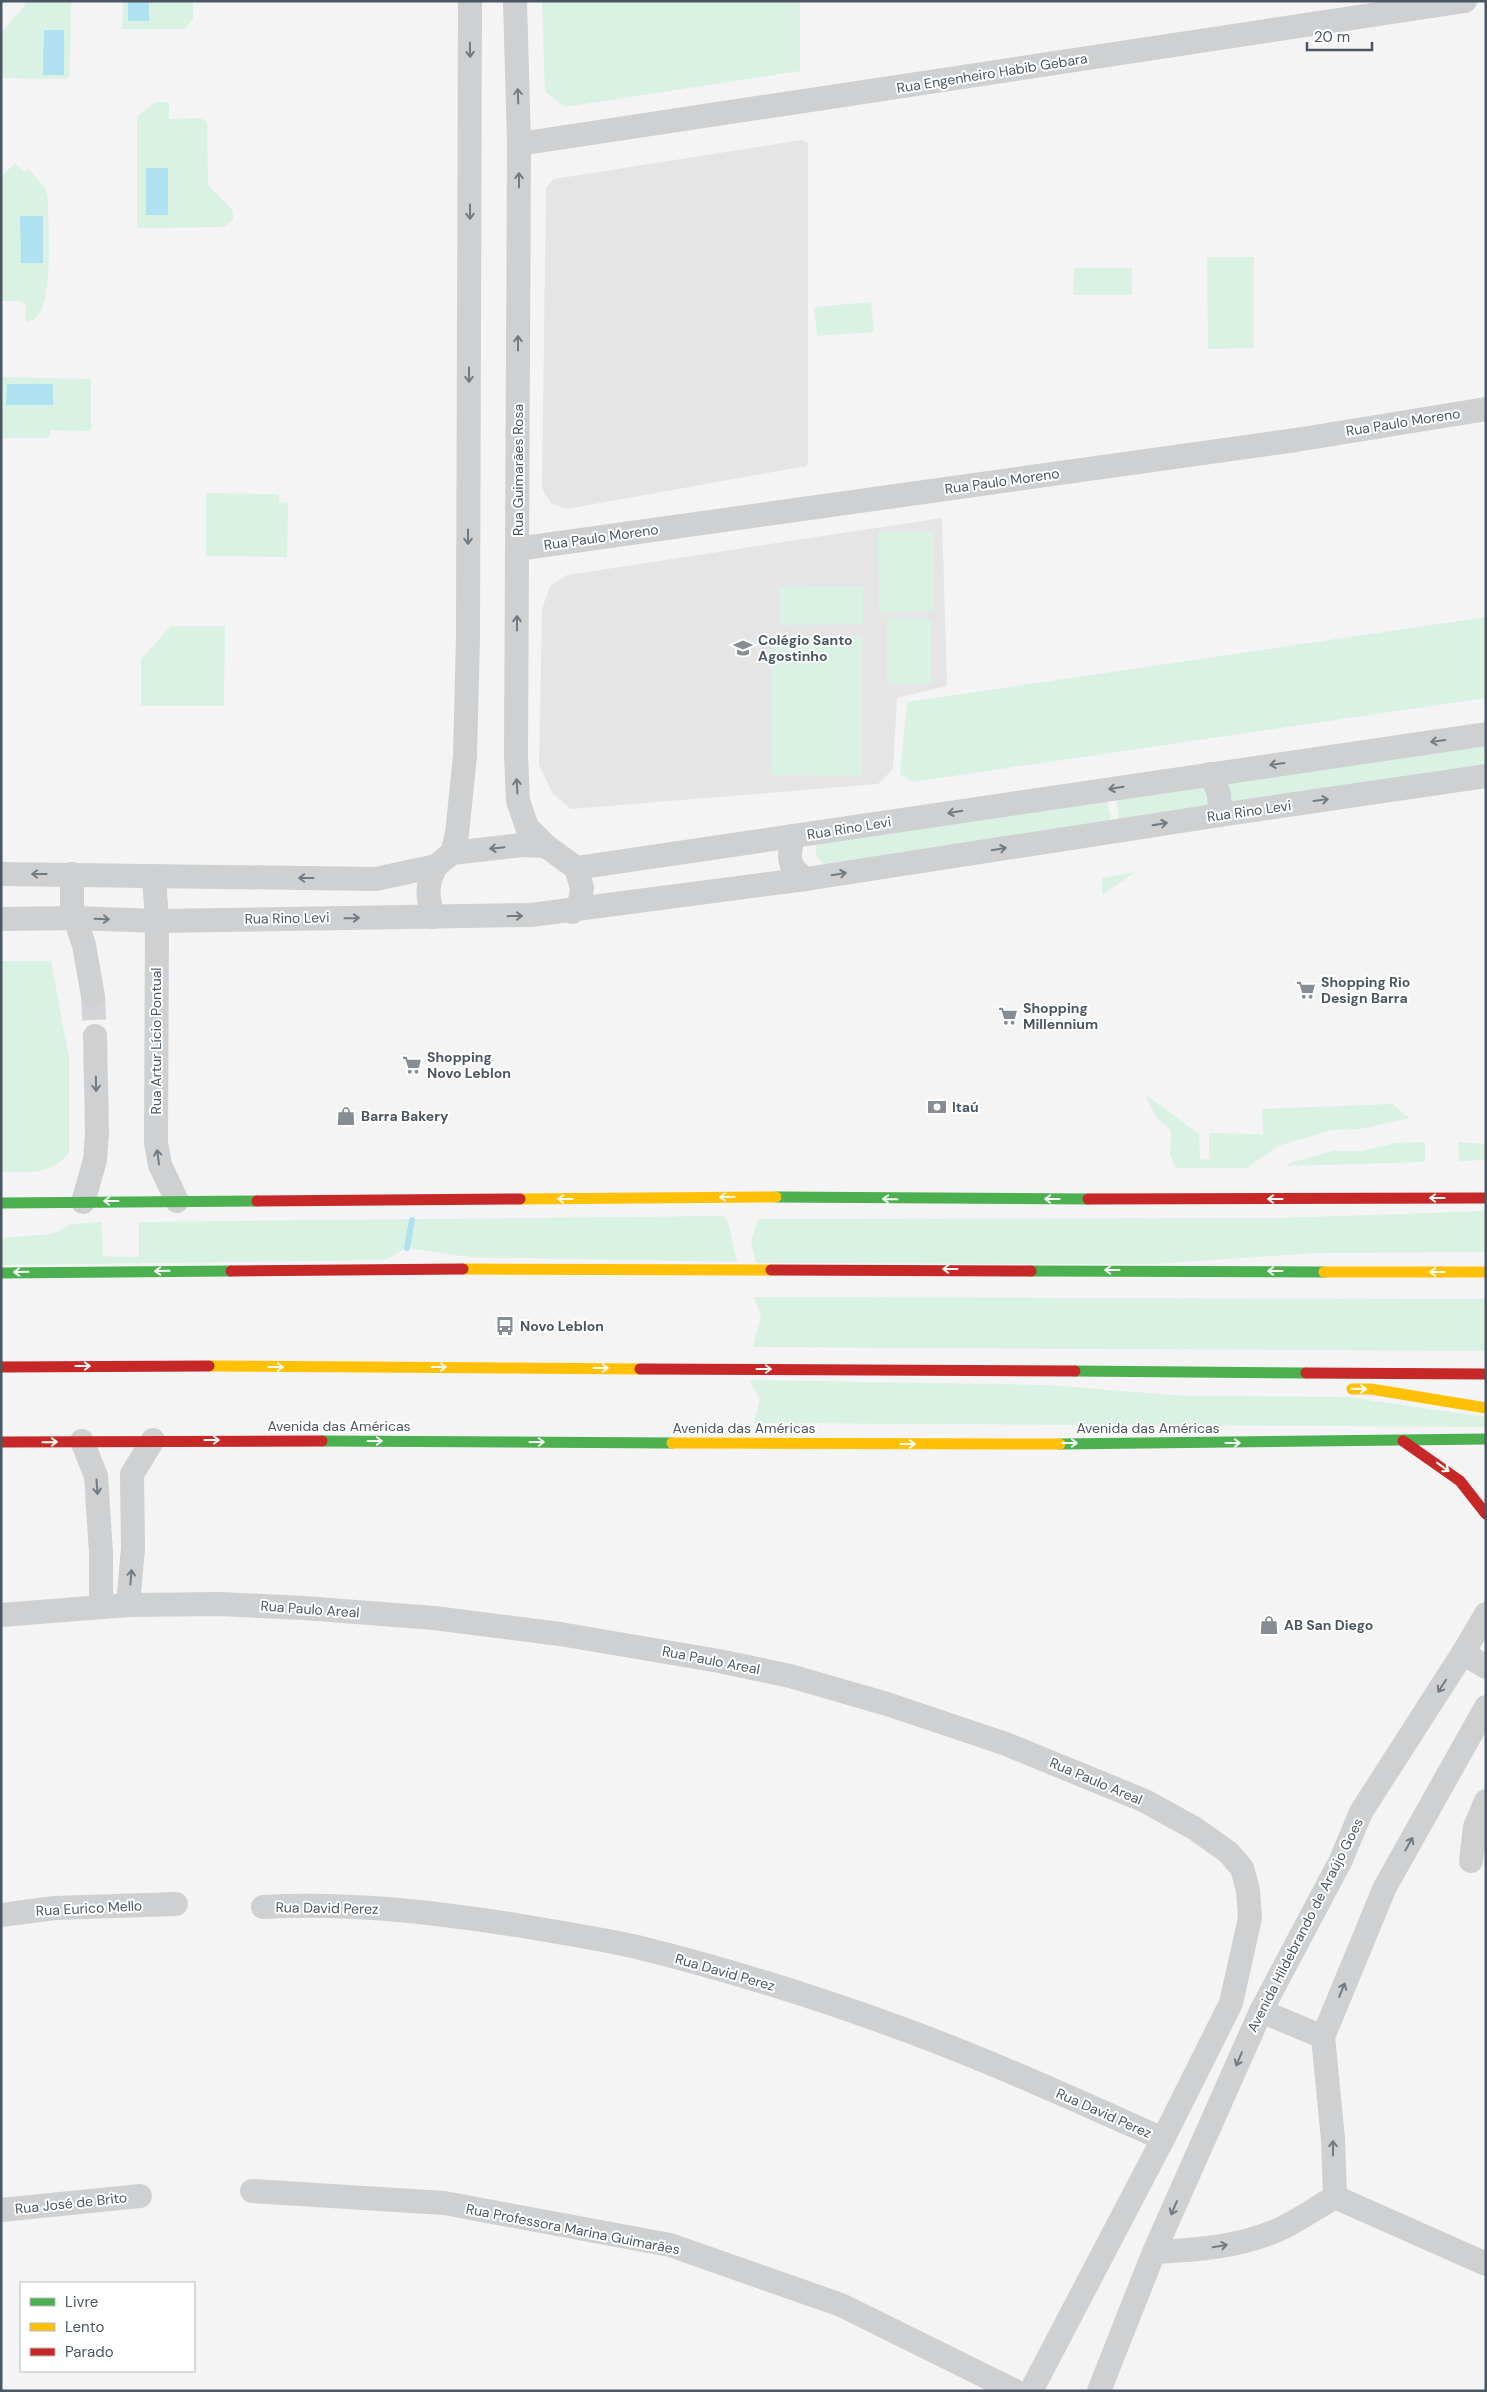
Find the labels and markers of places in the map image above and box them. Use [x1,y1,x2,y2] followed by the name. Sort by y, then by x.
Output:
[758,631,853,665] place label: Colégio Santo Agostinho
[732,637,754,659] school or university icon: Colégio Santo Agostinho
[1321,973,1410,1007] place label: Shopping Rio Design Barra
[1295,979,1317,1001] supermarket icon: Shopping Rio Design Barra
[1023,999,1098,1033] place label: Shopping Millennium
[997,1005,1019,1027] supermarket icon: Shopping Millennium
[427,1048,511,1082] place label: Shopping Novo Leblon
[401,1054,423,1076] supermarket icon: Shopping Novo Leblon
[926,1096,948,1118] bank icon: Itaú
[952,1098,979,1116] place label: Itaú
[335,1105,357,1127] shop icon: Barra Bakery
[361,1107,449,1125] place label: Barra Bakery
[494,1315,516,1337] bus stop icon: Novo Leblon
[520,1317,604,1335] place label: Novo Leblon
[1258,1614,1280,1636] shop icon: AB San Diego
[1284,1616,1373,1634] place label: AB San Diego

